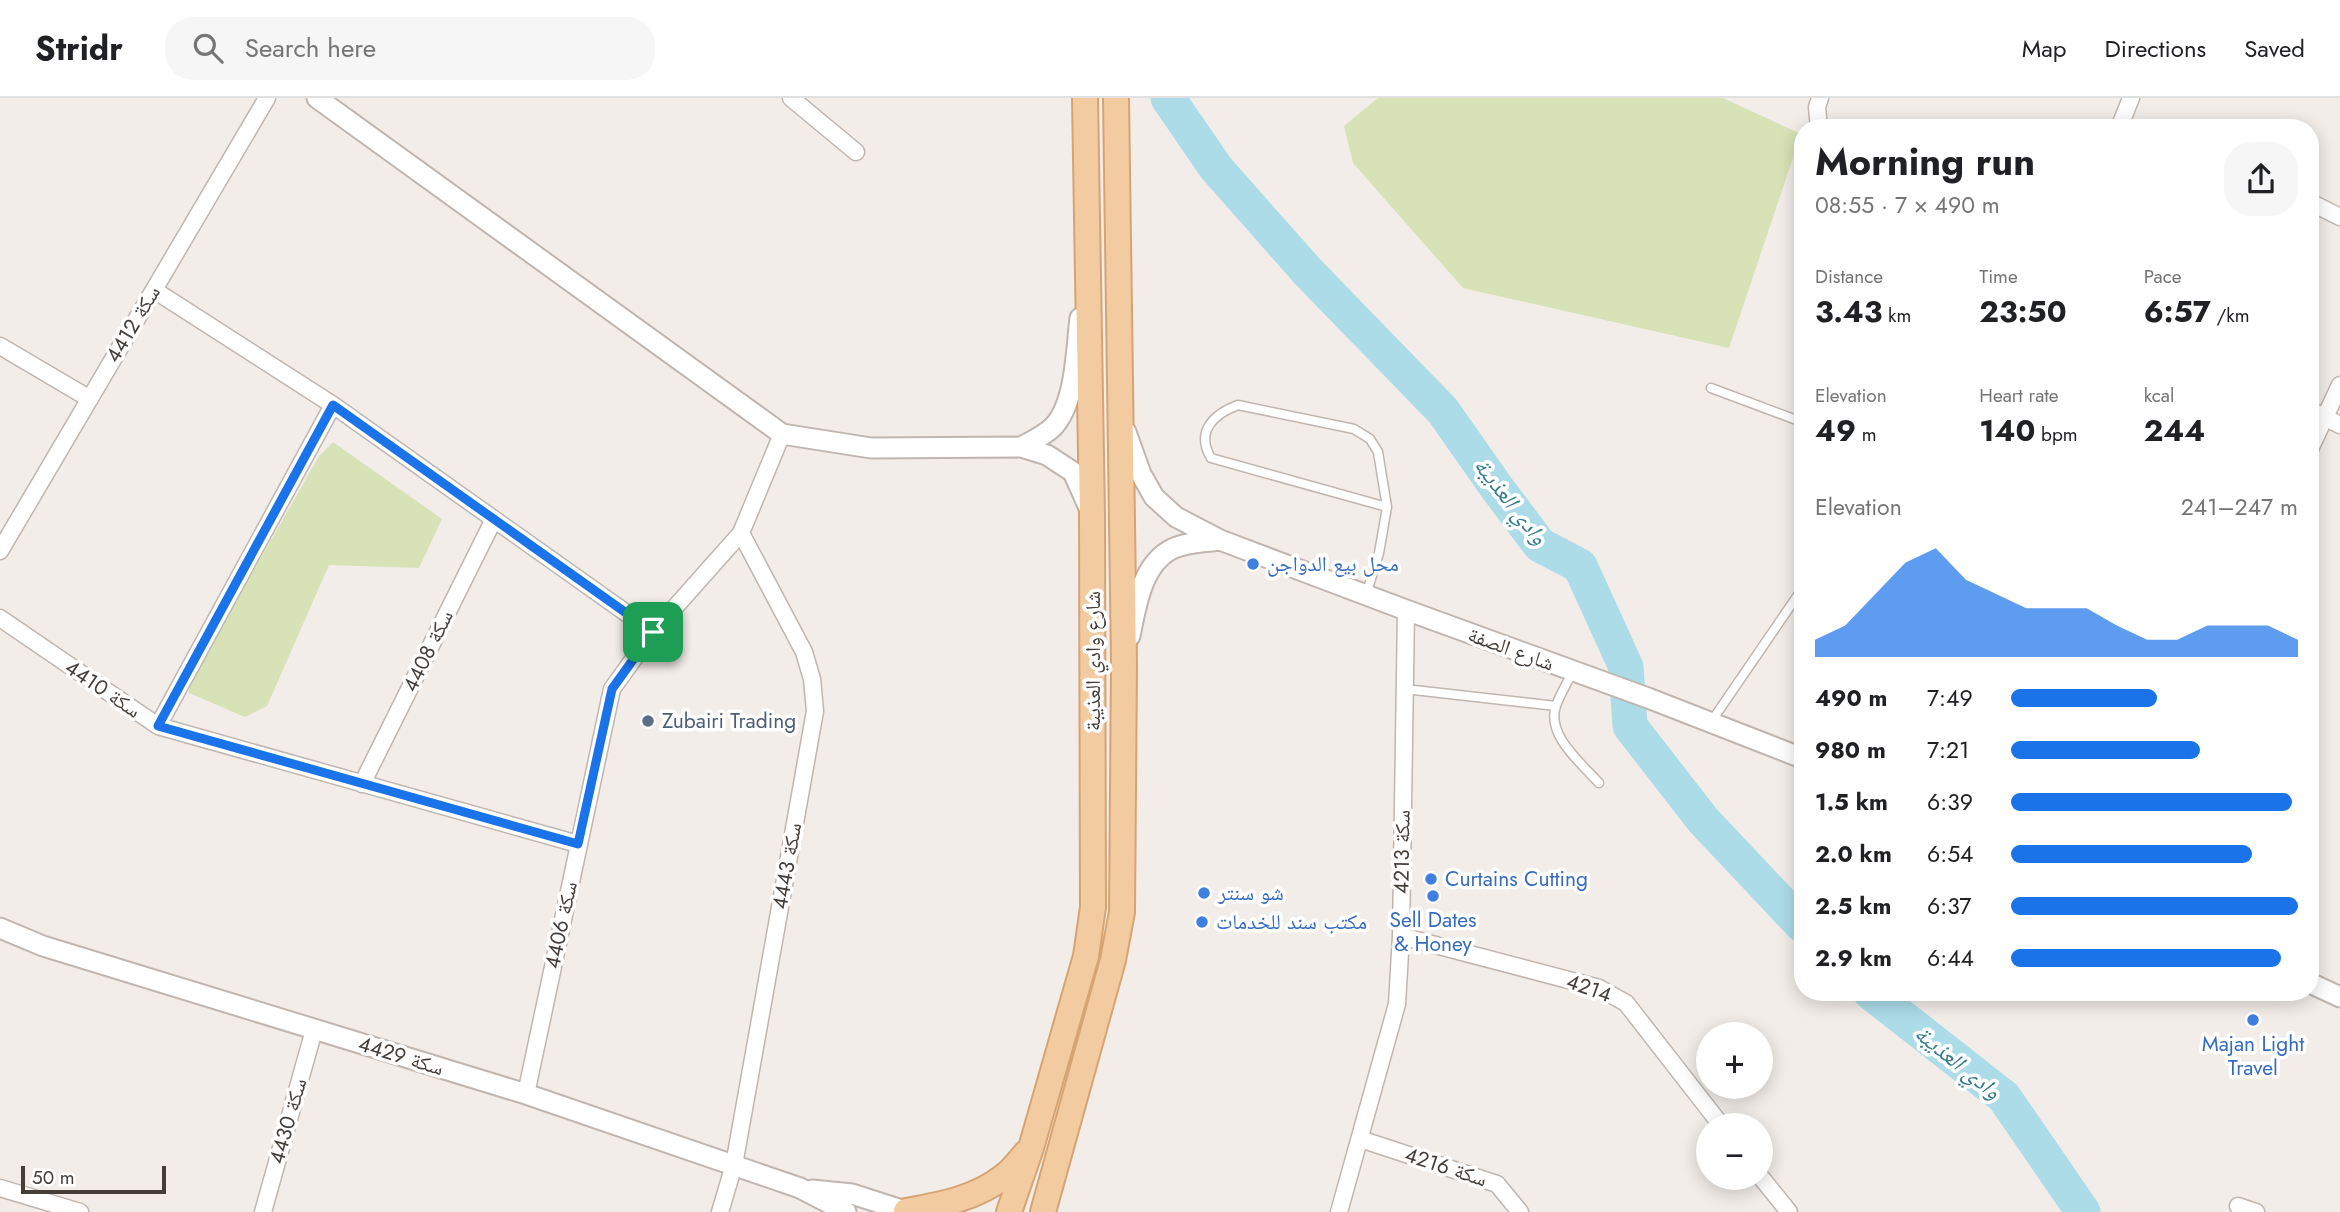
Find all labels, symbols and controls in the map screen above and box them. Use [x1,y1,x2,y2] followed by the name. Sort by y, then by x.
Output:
[165,17,655,80] search box
[35,25,123,72] text: Stridr
[189,29,227,67] icon: search
[245,29,376,67] text: Search here
[2022,31,2067,66] text: Map
[2105,31,2206,66] text: Directions
[2244,31,2305,66] text: Saved
[1815,134,2035,189] text: Morning run
[2224,142,2298,216] button: share
[1815,188,2000,222] text: 08:55 · 7 × 490 m
[1815,263,1883,290] text: Distance
[1979,263,2018,290] text: Time
[2144,263,2182,290] text: Pace
[98,280,168,368] street label: سكة 4412
[1815,290,1882,333] text: 3.43
[1979,290,2067,333] text: 23:50
[2144,290,2211,333] text: 6:57
[1882,302,1911,329] text: km
[2211,302,2250,329] text: /km
[1815,382,1887,409] text: Elevation
[1979,382,2059,409] text: Heart rate
[2144,382,2174,409] text: kcal
[1815,409,1856,452] text: 49
[1979,409,2035,452] text: 140
[2144,409,2205,452] text: 244
[1856,421,1877,448] text: m
[2035,421,2078,448] text: bpm
[1465,450,1556,553] water label: وادي العذيبة
[1815,490,1902,524] text: Elevation
[2181,490,2298,524] text: 241–247 m
[1267,549,1399,579] place label: محل بيع الدواجن
[1245,556,1261,572] marker: محل بيع الدواجن
[1078,591,1109,731] street label: شارع وادي العذيبة
[623,602,683,662] pin
[395,605,461,697] street label: سكة 4408
[634,613,672,651] icon: arrive
[1464,620,1558,678] street label: شارع الصفة
[59,653,147,725] street label: سكة 4410
[1815,681,1887,715] text: 490 m
[1927,681,1973,715] text: 7:49
[662,706,796,736] place label: Zubairi Trading
[640,713,656,729] marker: Zubairi Trading
[1815,733,1886,767] text: 980 m
[1927,733,1969,767] text: 7:21
[1815,785,1888,819] text: 1.5 km
[1927,785,1973,819] text: 6:39
[1386,810,1418,894] street label: سكة 4213
[765,820,809,912] street label: سكة 4443
[1815,837,1892,871] text: 2.0 km
[1927,837,1974,871] text: 6:54
[1445,864,1588,894] place label: Curtains Cutting
[1423,871,1439,887] marker: Curtains Cutting
[1217,878,1284,908] place label: شو سنتر
[537,879,585,971] street label: سكة 4406
[1196,885,1212,901] marker: شو سنتر
[1425,888,1441,904] marker: Sell Dates & Honey
[1815,889,1891,923] text: 2.5 km
[1927,889,1971,923] text: 6:37
[1390,905,1476,959] place label: Sell Dates & Honey
[1216,907,1367,937] place label: مكتب سند للخدمات
[1194,914,1210,930] marker: مكتب سند للخدمات
[1815,941,1892,975] text: 2.9 km
[1927,941,1974,975] text: 6:44
[1562,966,1616,1010] street label: 4214
[2245,1012,2261,1028] marker: Majan Light Travel
[1906,1016,2009,1109] water label: وادي العذيبة
[1696,1022,1773,1190] map controls
[1696,1022,1773,1099] button: +
[355,1029,447,1083] street label: سكة 4429
[2202,1029,2304,1083] place label: Majan Light Travel
[261,1075,315,1167] street label: سكة 4430
[1696,1113,1773,1190] button: −
[1401,1140,1491,1194] street label: سكة 4216
[21,1163,166,1195] scale bar
[32,1164,75,1191] text: 50 m

